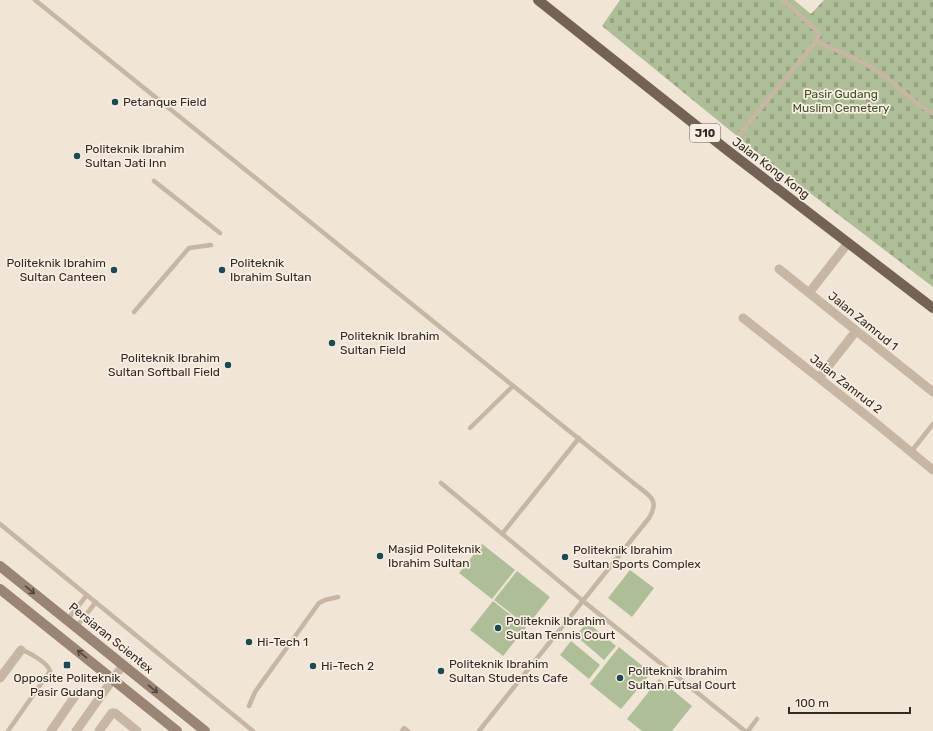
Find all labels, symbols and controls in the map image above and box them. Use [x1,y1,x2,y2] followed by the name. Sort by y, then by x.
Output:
[793,87,890,115] park label: Pasir Gudang Muslim Cemetery
[123,95,207,109] place label: Petanque Field
[110,97,120,107] marker: Petanque Field
[690,124,720,142] road number: J10
[730,134,812,202] street label: Jalan Kong Kong
[85,142,185,170] place label: Politeknik Ibrahim Sultan Jati Inn
[72,151,82,161] marker: Politeknik Ibrahim Sultan Jati Inn
[6,256,106,284] place label: Politeknik Ibrahim Sultan Canteen
[230,256,312,284] place label: Politeknik Ibrahim Sultan
[109,265,119,275] marker: Politeknik Ibrahim Sultan Canteen
[217,265,227,275] marker: Politeknik Ibrahim Sultan
[825,289,901,353] street label: Jalan Zamrud 1
[340,329,440,357] place label: Politeknik Ibrahim Sultan Field
[327,338,337,348] marker: Politeknik Ibrahim Sultan Field
[108,351,220,379] place label: Politeknik Ibrahim Sultan Softball Field
[807,352,885,416] street label: Jalan Zamrud 2
[223,360,233,370] marker: Politeknik Ibrahim Sultan Softball Field
[388,542,481,570] place label: Masjid Politeknik Ibrahim Sultan
[573,543,701,571] place label: Politeknik Ibrahim Sultan Sports Complex
[375,551,385,561] marker: Masjid Politeknik Ibrahim Sultan
[560,552,570,562] marker: Politeknik Ibrahim Sultan Sports Complex
[25,586,36,595] one-way arrow
[66,600,156,677] street label: Persiaran Scientex
[506,614,616,642] place label: Politeknik Ibrahim Sultan Tennis Court
[493,623,503,633] marker: Politeknik Ibrahim Sultan Tennis Court
[257,635,308,649] place label: Hi-Tech 1
[244,637,254,647] marker: Hi-Tech 1
[76,650,87,659] one-way arrow
[449,657,568,685] place label: Politeknik Ibrahim Sultan Students Cafe
[321,659,374,673] place label: Hi-Tech 2
[62,660,72,670] marker: Opposite Politeknik Pasir Gudang
[308,661,318,671] marker: Hi-Tech 2
[628,664,736,692] place label: Politeknik Ibrahim Sultan Futsal Court
[436,666,446,676] marker: Politeknik Ibrahim Sultan Students Cafe
[14,671,121,699] place label: Opposite Politeknik Pasir Gudang
[615,673,625,683] marker: Politeknik Ibrahim Sultan Futsal Court
[148,685,159,693] one-way arrow
[789,689,910,715] scale bar
[795,696,829,710] text: 100 m

